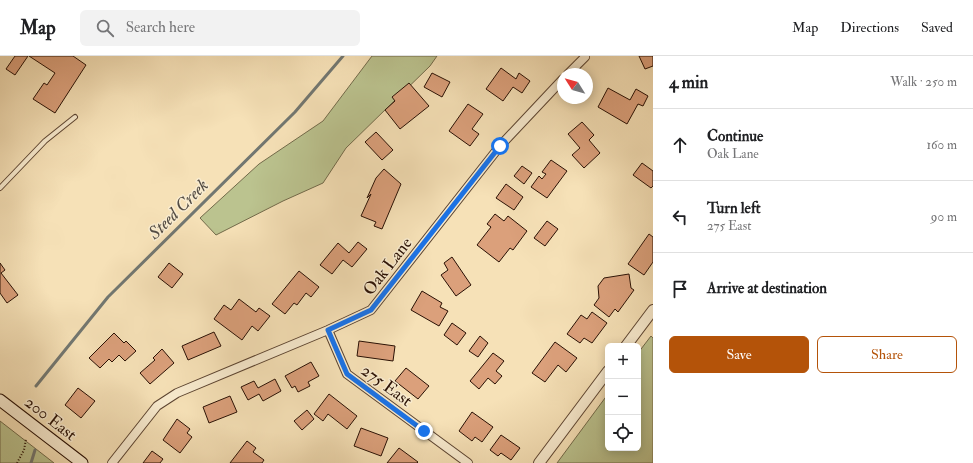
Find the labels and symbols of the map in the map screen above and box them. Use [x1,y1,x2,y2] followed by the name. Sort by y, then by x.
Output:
[557,68,593,104] north arrow
[491,137,509,155] route start
[143,174,213,245] water label: Steed Creek
[358,233,417,299] street label: Oak Lane
[357,360,417,411] street label: 275 East
[21,392,81,445] street label: 200 East
[415,422,433,440] route end

